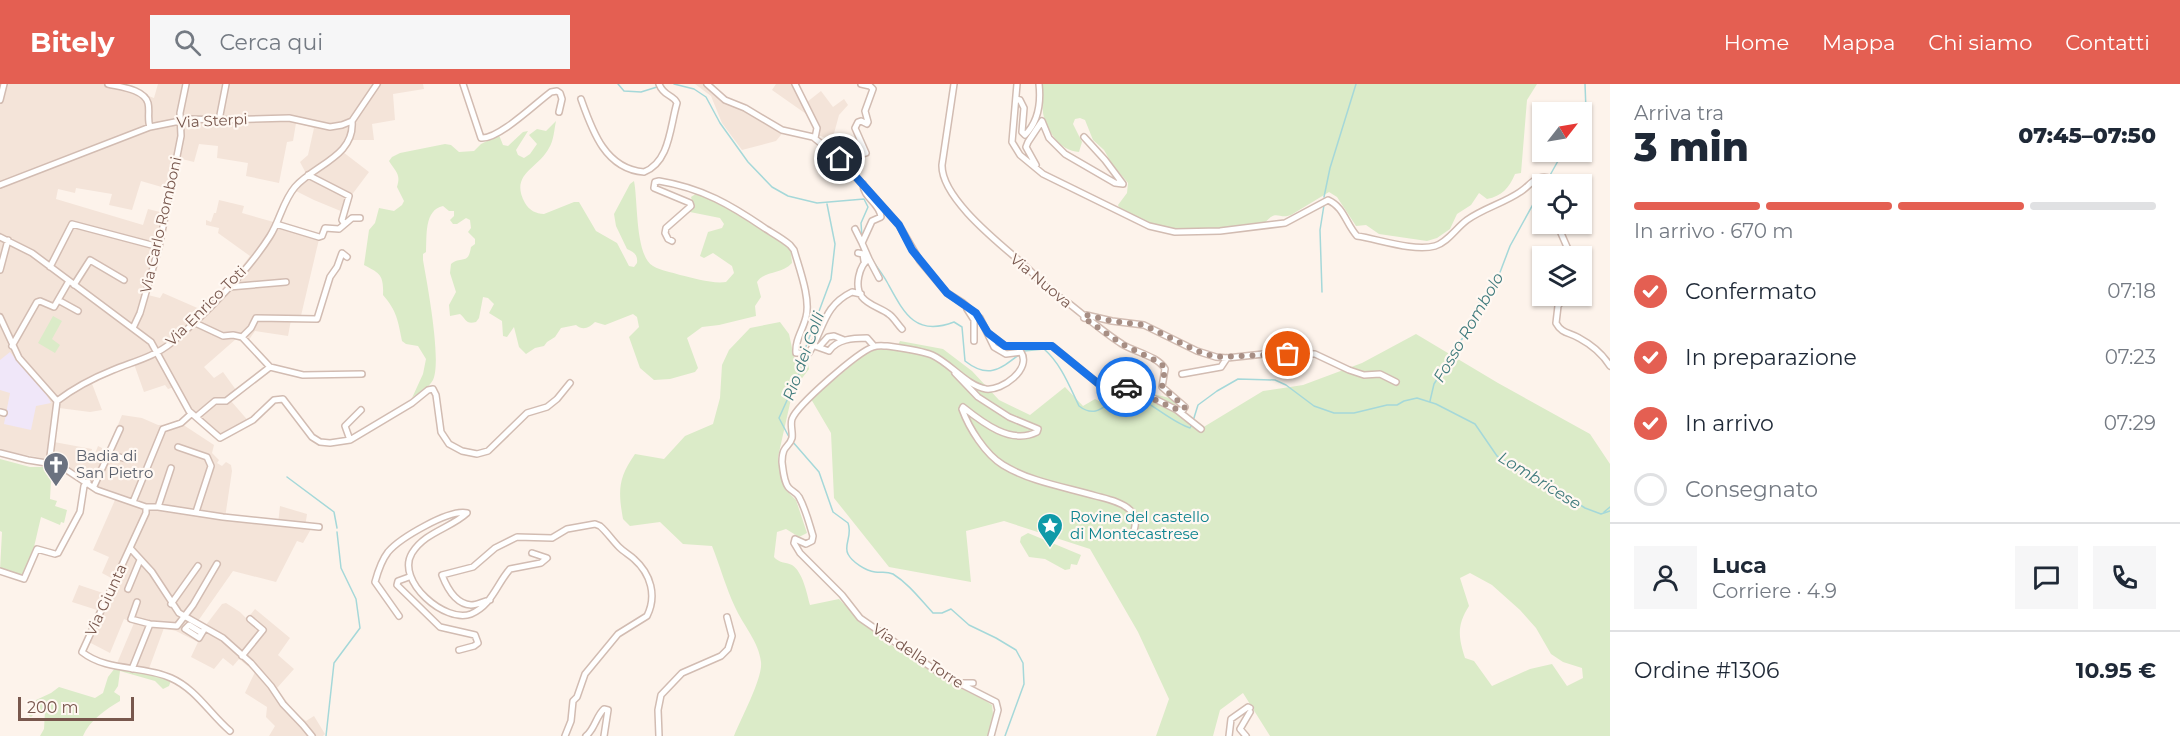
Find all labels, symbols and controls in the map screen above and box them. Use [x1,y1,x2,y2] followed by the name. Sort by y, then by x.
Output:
[150,15,570,69] search box
[30,25,114,59] text: Bitely
[171,26,204,59] icon: search
[219,29,323,56] text: Cerca qui
[1724,30,1789,55] text: Home
[1822,30,1895,55] text: Mappa
[1928,30,2032,55] text: Chi siamo
[2065,30,2150,55] text: Contatti
[1634,101,1724,125] text: Arriva tra
[1532,102,1592,162] north arrow
[1532,102,1592,306] map controls
[176,109,248,132] street label: Via Sterpi
[2018,122,2156,149] text: 07:45–07:50
[1634,123,1749,171] text: 3 min
[814,133,865,184] pin
[823,142,856,175] icon: home
[136,155,185,295] street label: Via Carlo Romboni
[1532,174,1592,234] button: locate
[1634,219,1793,243] text: In arrivo · 670 m
[1532,246,1592,306] button: layers
[1006,249,1076,312] street label: Via Nuova
[161,261,250,350] street label: Via Enrico Toti
[1429,269,1508,385] water label: Fosso Rombolo
[1634,275,1667,308] icon: check
[1685,278,1817,305] text: Confermato
[2107,279,2156,303] text: 07:18
[779,308,829,403] water label: Rio dei Colli
[1262,328,1313,379] pin
[1271,337,1304,370] icon: bag
[1634,341,1667,374] icon: check
[1685,344,1857,371] text: In preparazione
[2105,345,2156,369] text: 07:23
[1096,357,1156,417] courier
[1110,371,1143,404] icon: car
[1634,407,1667,440] icon: check
[1685,410,1774,437] text: In arrivo
[2104,411,2156,435] text: 07:29
[76,446,153,482] place label: Badia di San Pietro
[1495,448,1585,513] water label: Lombricese
[41,450,71,488] church icon: Badia di San Pietro
[1685,476,1818,503] text: Consegnato
[1070,507,1209,543] place label: Rovine del castello di Montecastrese
[1035,511,1065,549] place icon: Rovine del castello di Montecastrese
[1634,546,1697,609] button: person
[2015,546,2078,609] button: chat
[2093,546,2156,609] button: phone
[1712,552,1767,579] text: Luca
[81,561,131,639] street label: Via Giunta
[1712,579,1837,603] text: Corriere · 4.9
[869,619,968,692] street label: Via della Torre
[1634,657,1779,684] text: Ordine #1306
[2076,657,2156,684] text: 10.95 €
[18,694,134,722] scale bar
[27,698,78,717] text: 200 m

